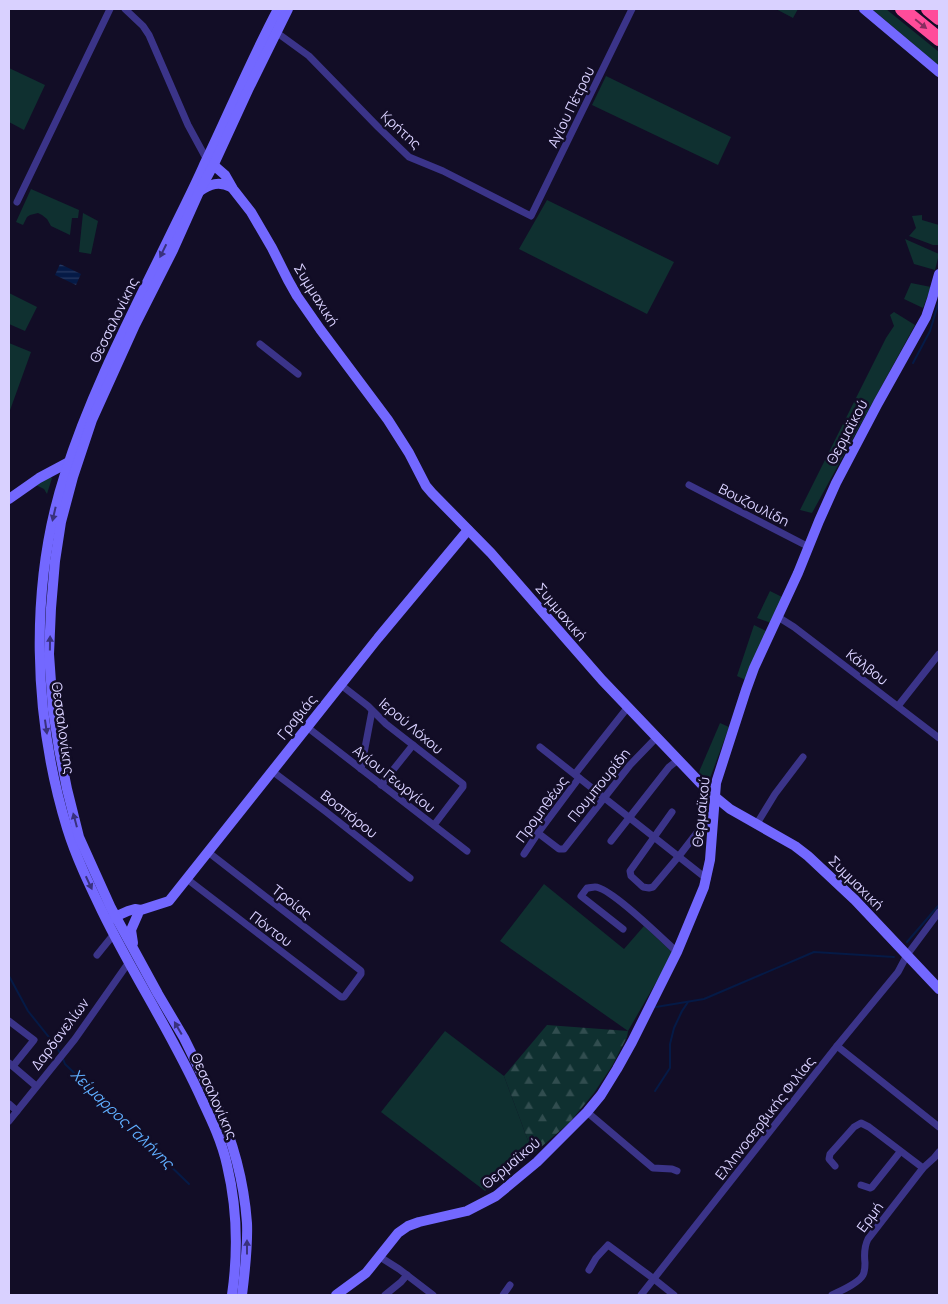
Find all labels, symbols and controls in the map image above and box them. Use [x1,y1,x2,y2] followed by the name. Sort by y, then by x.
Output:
[914,18,927,29] one-way arrow
[543,63,598,151] street label: Αγίου Πέτρου
[377,106,426,153] street label: Κρήτης
[159,244,167,258] one-way arrow
[290,260,343,330] street label: Συμμαχική
[85,274,143,366] street label: Θεσσαλονίκης
[822,396,872,467] street label: Θερμαϊκού
[716,479,793,530] street label: Βουζουλίδη
[50,506,58,521] one-way arrow
[532,579,591,645] street label: Συμμαχική
[46,634,54,650] one-way arrow
[843,644,892,689] street label: Κάλβου
[48,681,79,775] street label: Θεσσαλονίκης
[273,690,321,743] street label: Γραβιάς
[375,693,447,758] street label: Ιερού Λόχου
[42,720,50,736] one-way arrow
[349,740,439,817] street label: Αγίου Γεωργίου
[563,744,634,825] street label: Πουμπουρίδη
[511,771,572,846] street label: Προμηθέως
[687,776,714,848] street label: Θερμαϊκού
[317,785,382,842] street label: Βοσπόρου
[70,813,78,828] one-way arrow
[825,851,888,914] street label: Συμμαχική
[86,876,94,890] one-way arrow
[268,880,316,923] street label: Τροίας
[246,907,296,951] street label: Πόντου
[26,994,93,1074] street label: Δαρδανελίων
[173,1021,182,1034] one-way arrow
[187,1050,242,1142] street label: Θεσσαλονίκης
[710,1052,819,1183] street label: Ελληνοσερβικής Φιλίας
[66,1064,180,1175] water label: Χείμαρρος Γαλήνης
[478,1133,544,1193] street label: Θερμαϊκού
[852,1198,887,1236] street label: Ερμή
[243,1239,251,1255] one-way arrow

